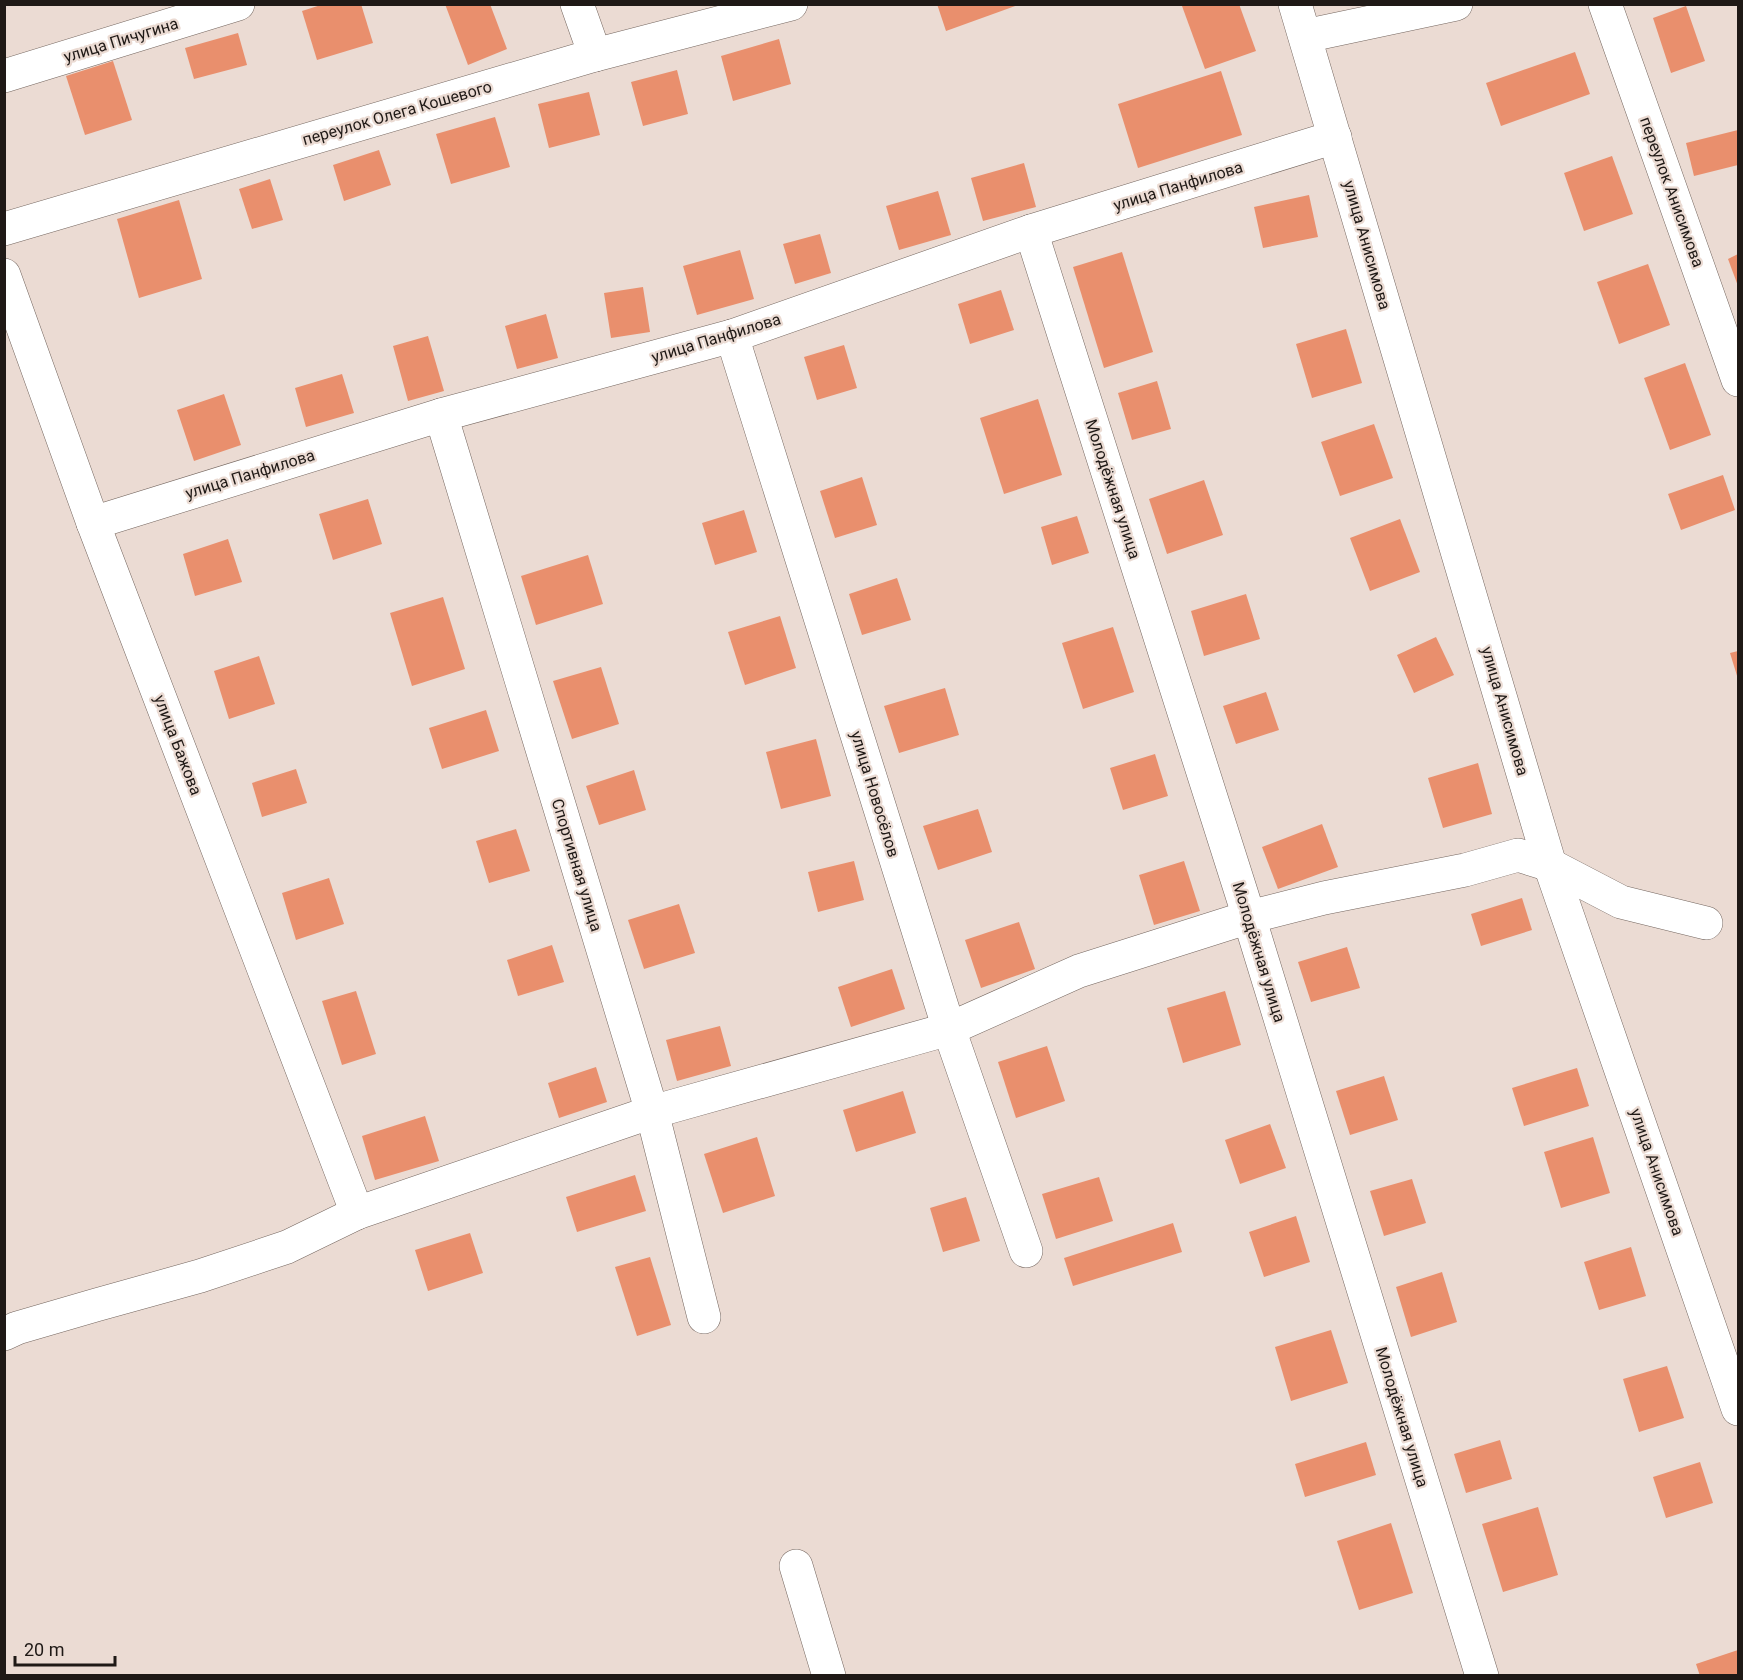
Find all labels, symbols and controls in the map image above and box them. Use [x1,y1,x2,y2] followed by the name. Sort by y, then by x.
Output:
[61,14,181,66] street label: улица Пичугина
[300,77,494,149] street label: переулок Олега Кошевого
[1636,114,1708,270] street label: переулок Анисимова
[1111,157,1245,215] street label: улица Панфилова
[1340,178,1394,312] street label: улица Анисимова
[649,309,783,367] street label: улица Панфилова
[1081,417,1145,561] street label: Молодёжная улица
[183,445,317,503] street label: улица Панфилова
[1478,644,1532,778] street label: улица Анисимова
[150,692,206,798] street label: улица Бажова
[847,729,903,859] street label: улица Новосёлов
[548,796,606,934] street label: Спортивная улица
[1229,880,1289,1024] street label: Молодёжная улица
[1626,1106,1688,1238] street label: улица Анисимова
[1372,1345,1432,1489] street label: Молодёжная улица
[15,1629,116,1667] scale bar
[24,1639,64,1660] text: 20 m

